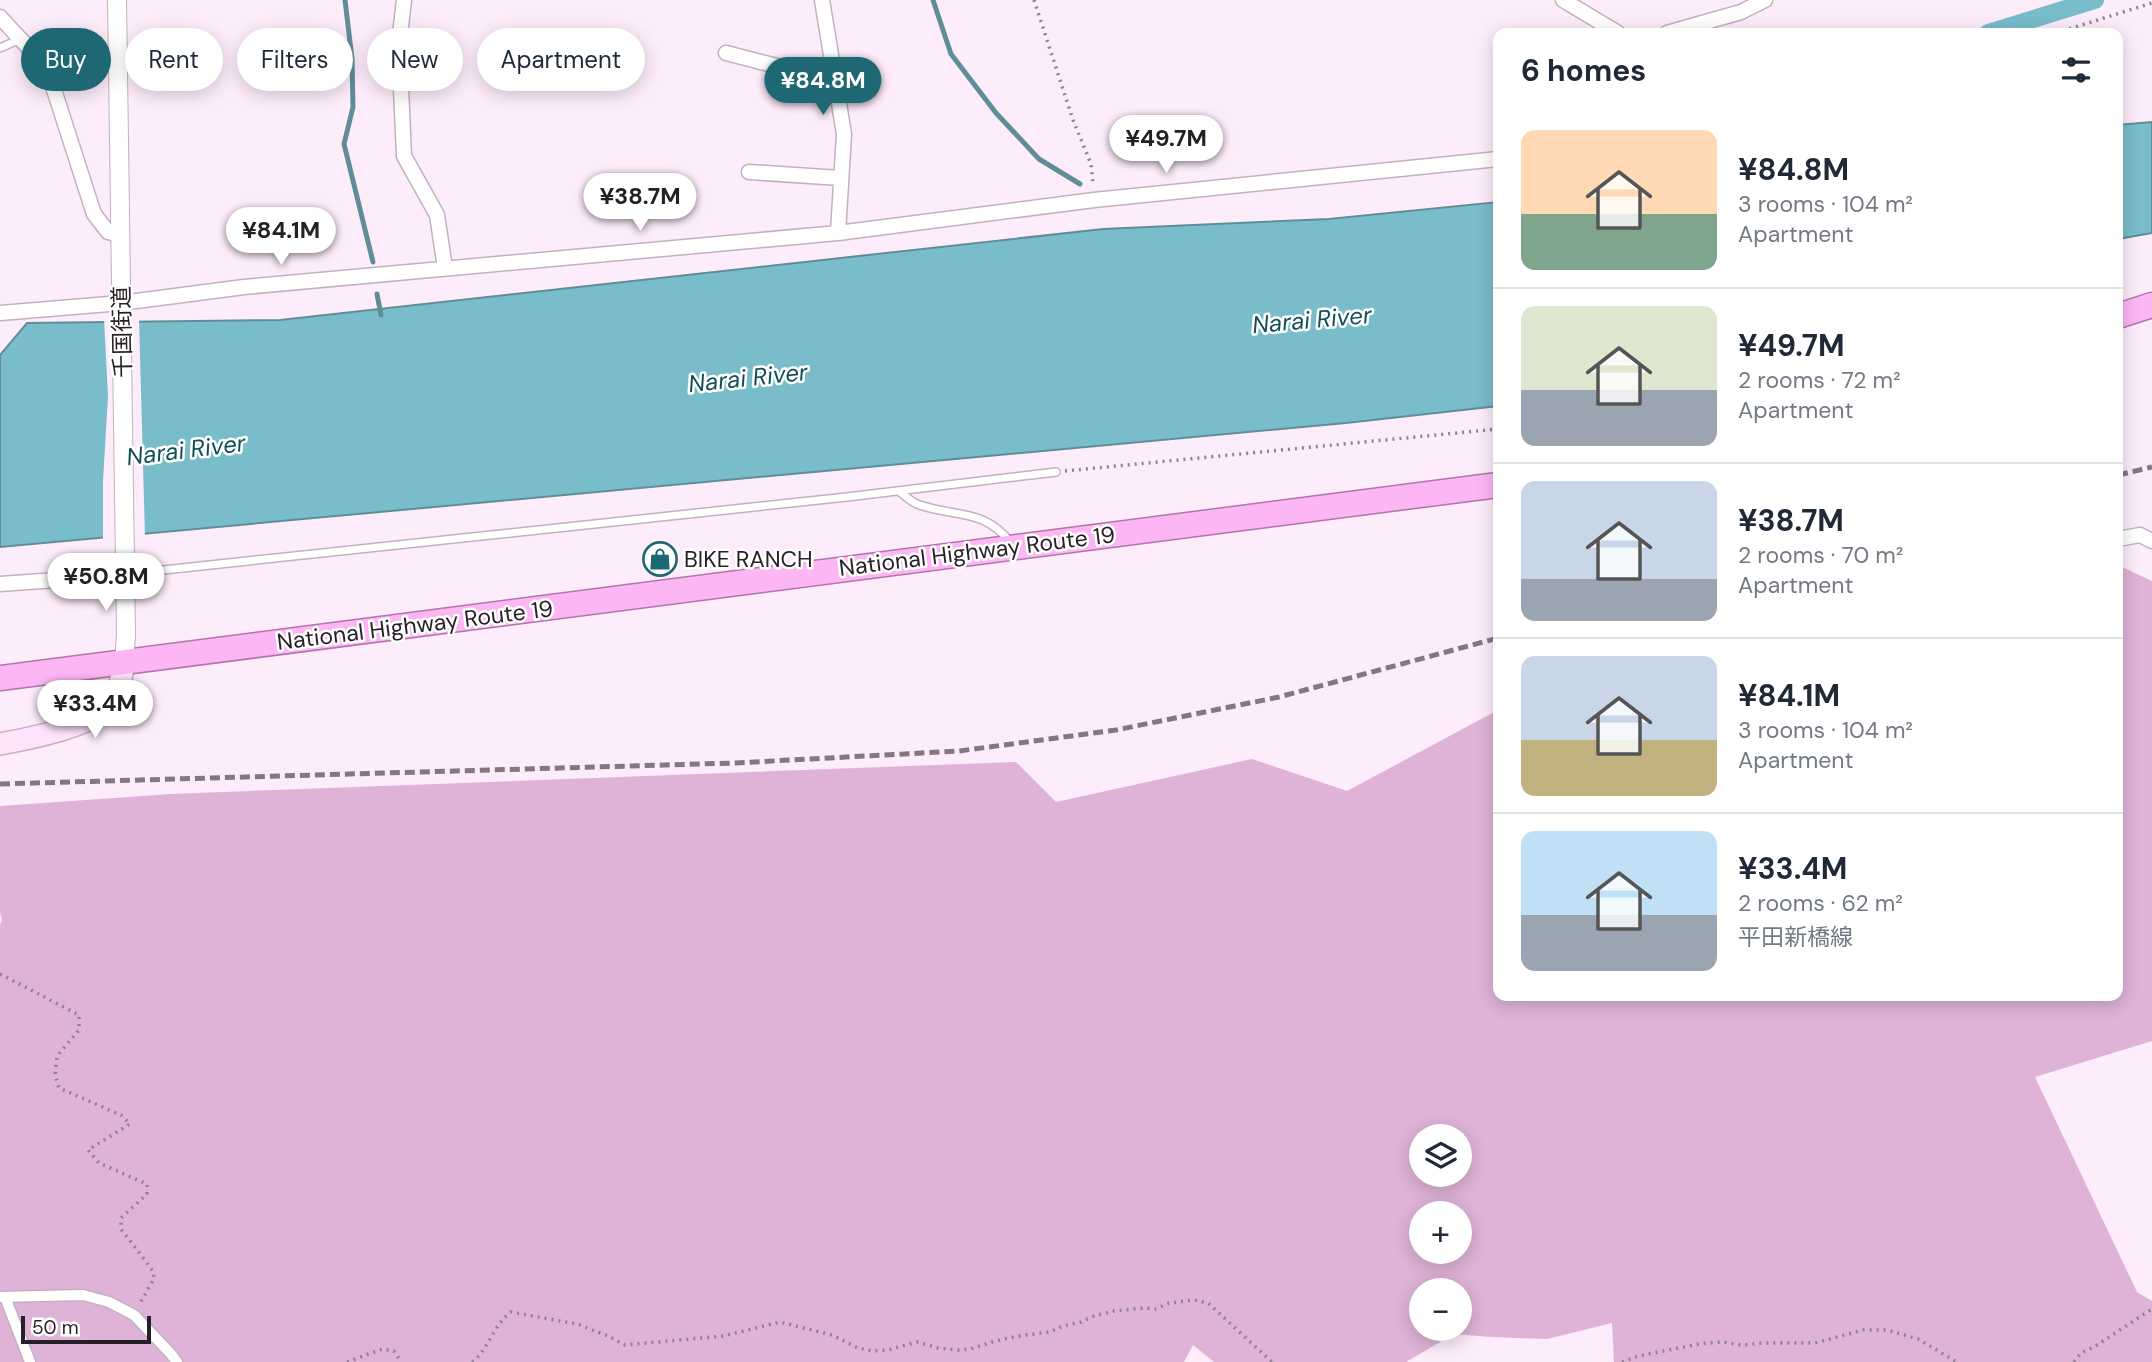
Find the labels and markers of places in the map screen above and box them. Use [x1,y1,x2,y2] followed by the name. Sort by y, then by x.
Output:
[766,58,880,117] pin: ¥84.8M
[1109,116,1223,175] pin: ¥49.7M
[583,174,697,233] pin: ¥38.7M
[224,208,338,267] pin: ¥84.1M
[641,540,679,578] shop icon: BIKE RANCH
[684,544,813,574] place label: BIKE RANCH
[49,554,163,613] pin: ¥50.8M
[38,680,152,740] pin: ¥33.4M

